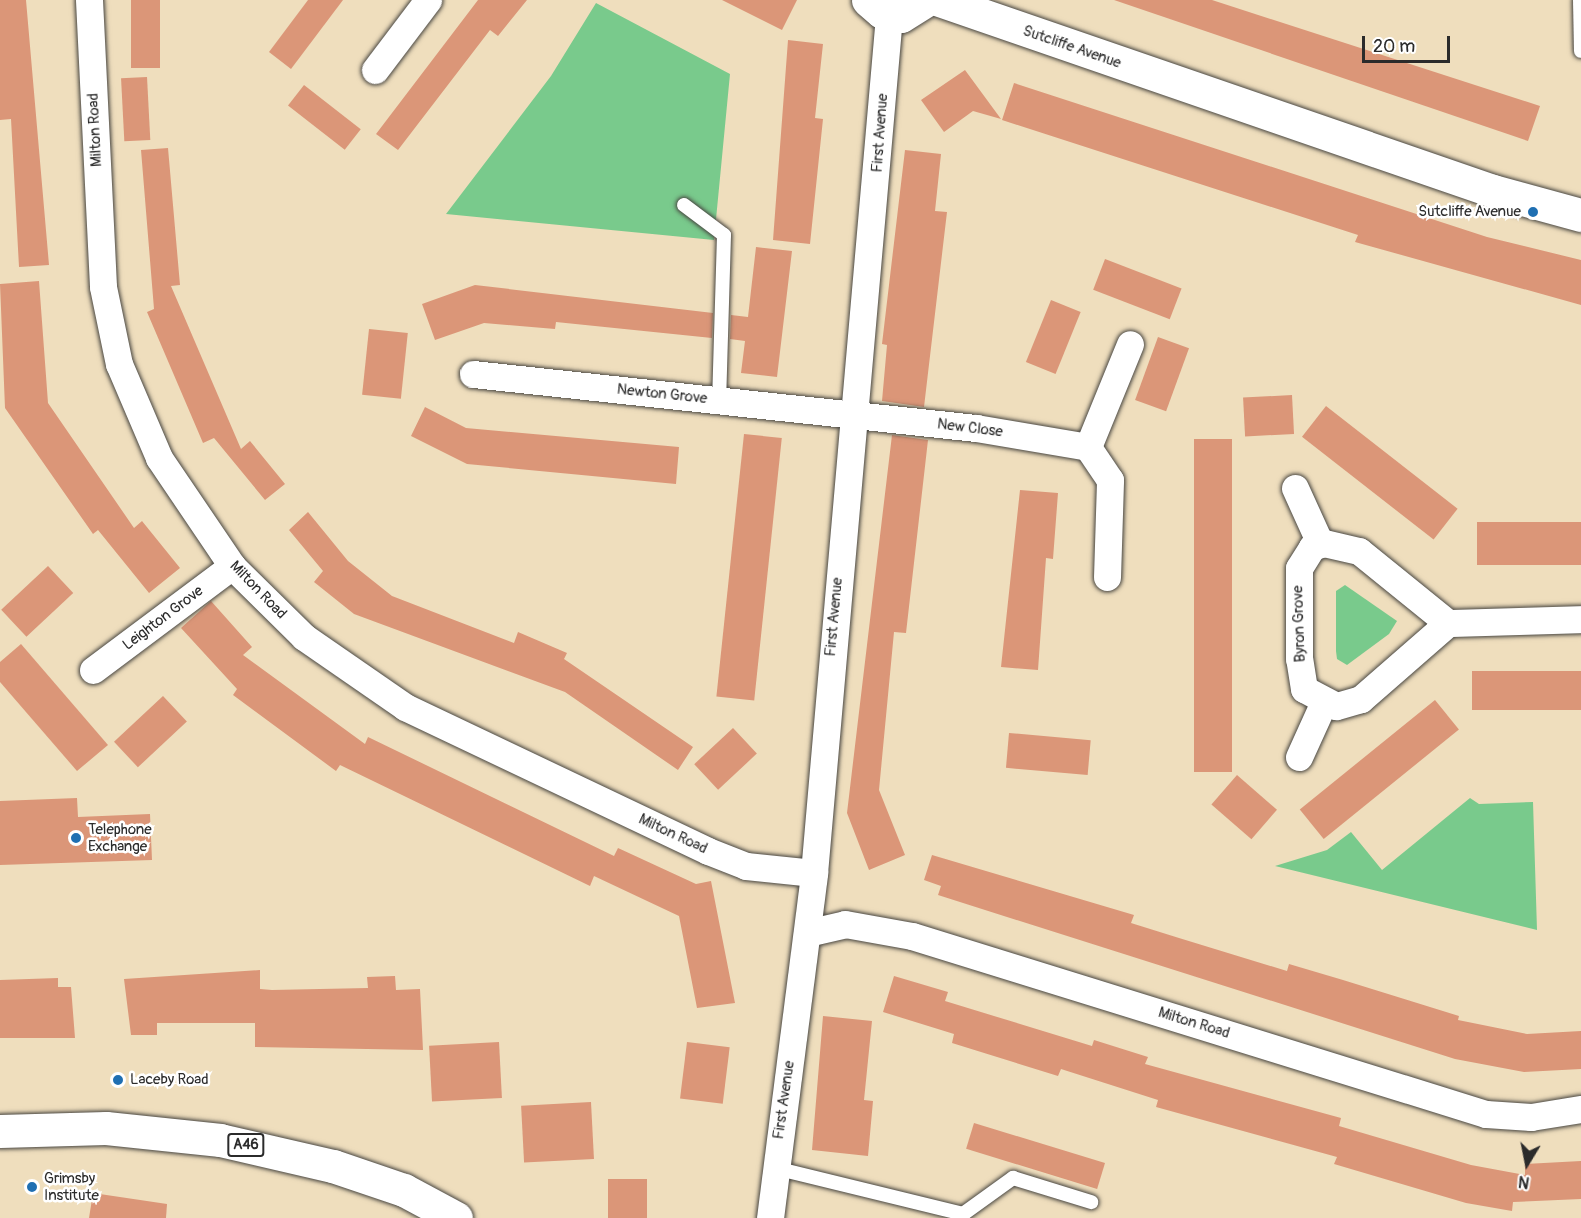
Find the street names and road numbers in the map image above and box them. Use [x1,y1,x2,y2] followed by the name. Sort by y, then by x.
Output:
[1020,22,1124,72] street label: Sutcliffe Avenue
[84,93,106,167] street label: Milton Road
[868,93,892,173] street label: First Avenue
[616,380,708,408] street label: Newton Grove
[936,415,1004,441] street label: New Close
[226,557,290,623] street label: Milton Road
[822,577,846,657] street label: First Avenue
[119,582,207,654] street label: Leighton Grove
[1289,585,1309,663] street label: Byron Grove
[636,810,710,858] street label: Milton Road
[1156,1004,1232,1042] street label: Milton Road
[770,1060,798,1140] street label: First Avenue
[226,1134,266,1156] road number: A46

